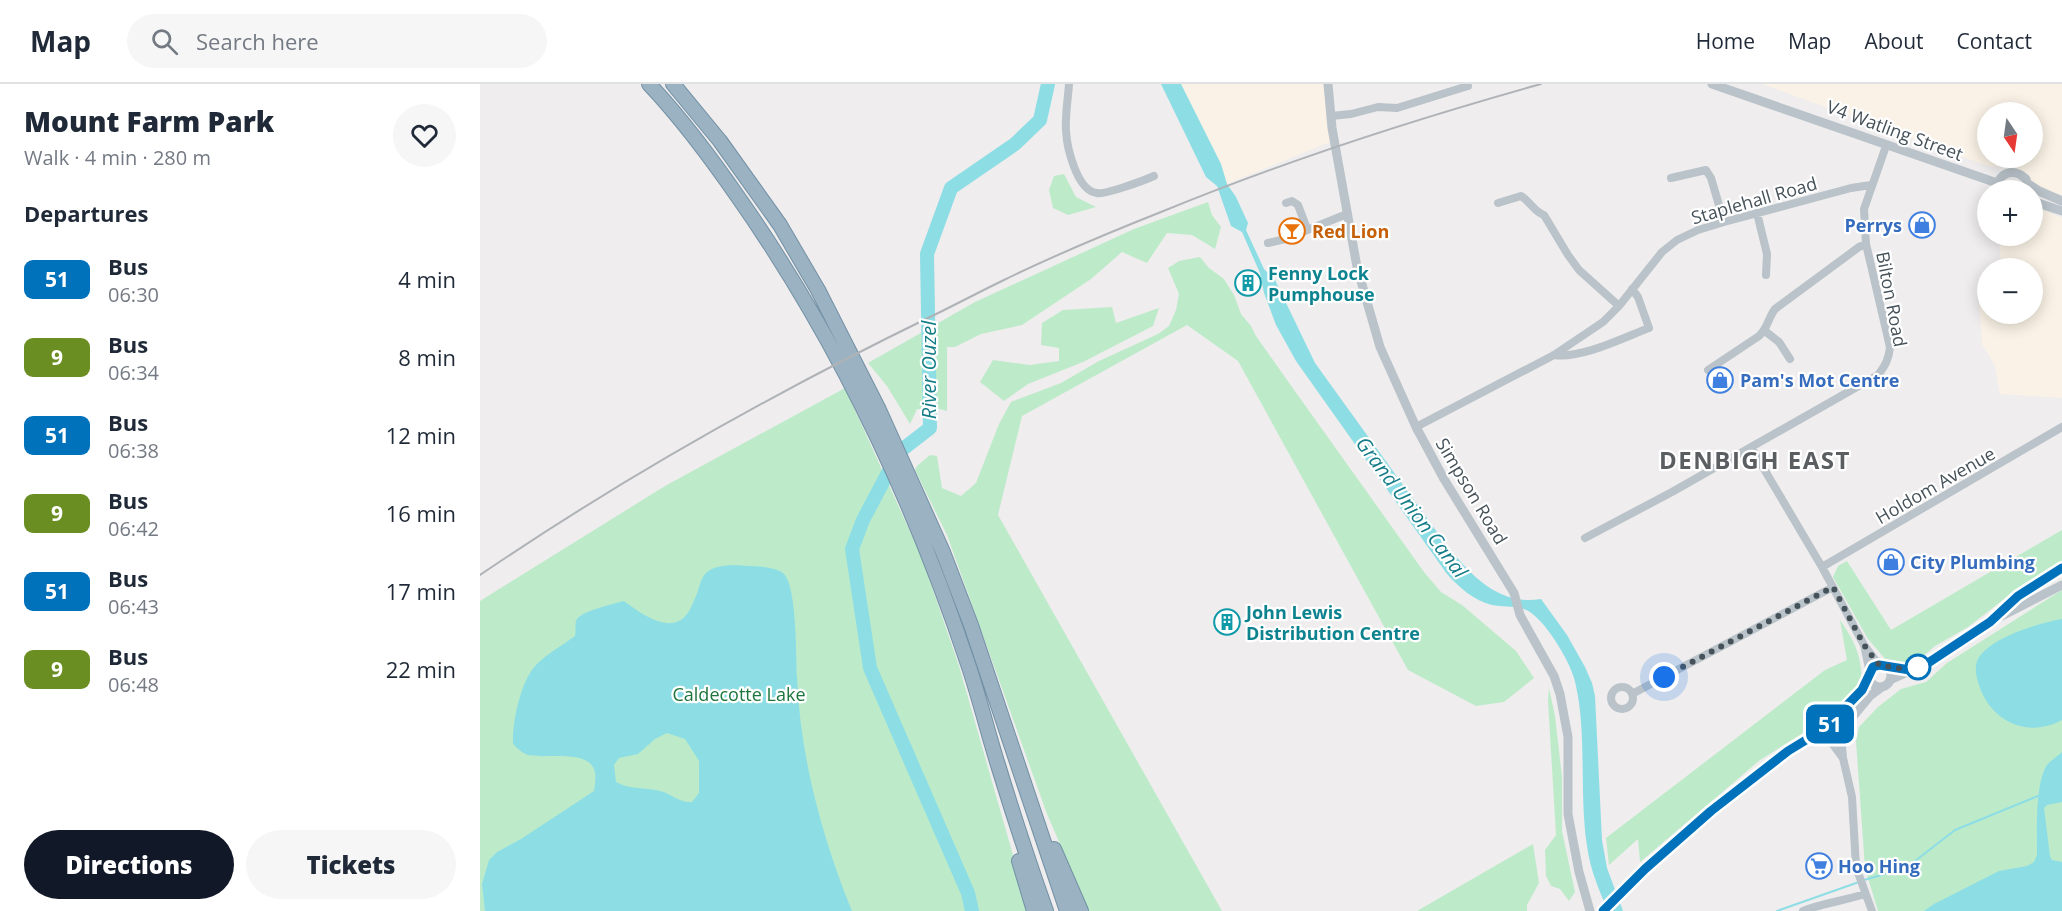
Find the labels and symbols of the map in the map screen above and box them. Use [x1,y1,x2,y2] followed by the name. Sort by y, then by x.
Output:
[1823,94,1967,166] street label: V4 Watling Street
[1977,102,2043,168] north arrow
[1688,171,1820,229] street label: Staplehall Road
[1907,210,1937,240] shop icon: Perrys
[1845,213,1902,237] place label: Perrys
[1277,216,1307,246] bar icon: Red Lion
[1312,219,1389,243] place label: Red Lion
[1871,249,1913,349] street label: Bilton Road
[1268,261,1375,306] place label: Fenny Lock Pumphouse
[1233,268,1263,298] building icon: Fenny Lock Pumphouse
[915,320,942,419] water label: River Ouzel
[1705,365,1735,395] shop icon: Pam's Mot Centre
[1740,368,1899,392] place label: Pam's Mot Centre
[1350,431,1475,584] water label: Grand Union Canal
[1431,433,1513,549] street label: Simpson Road
[1871,441,1999,529] street label: Holdom Avenue
[1659,443,1851,476] district label: DENBIGH EAST
[1876,547,1906,577] shop icon: City Plumbing
[1910,550,2035,574] place label: City Plumbing
[1244,600,1420,645] place label: John Lewis Distribution Centre
[1212,607,1242,637] building icon: John Lewis Distribution Centre
[1905,654,1931,680] unlabelled marker
[1649,662,1679,692] your location
[672,682,806,706] park label: Caldecotte Lake
[1803,704,1857,744] line badge: 51
[1804,851,1834,881] supermarket icon: Hoo Hing
[1838,854,1920,878] place label: Hoo Hing

